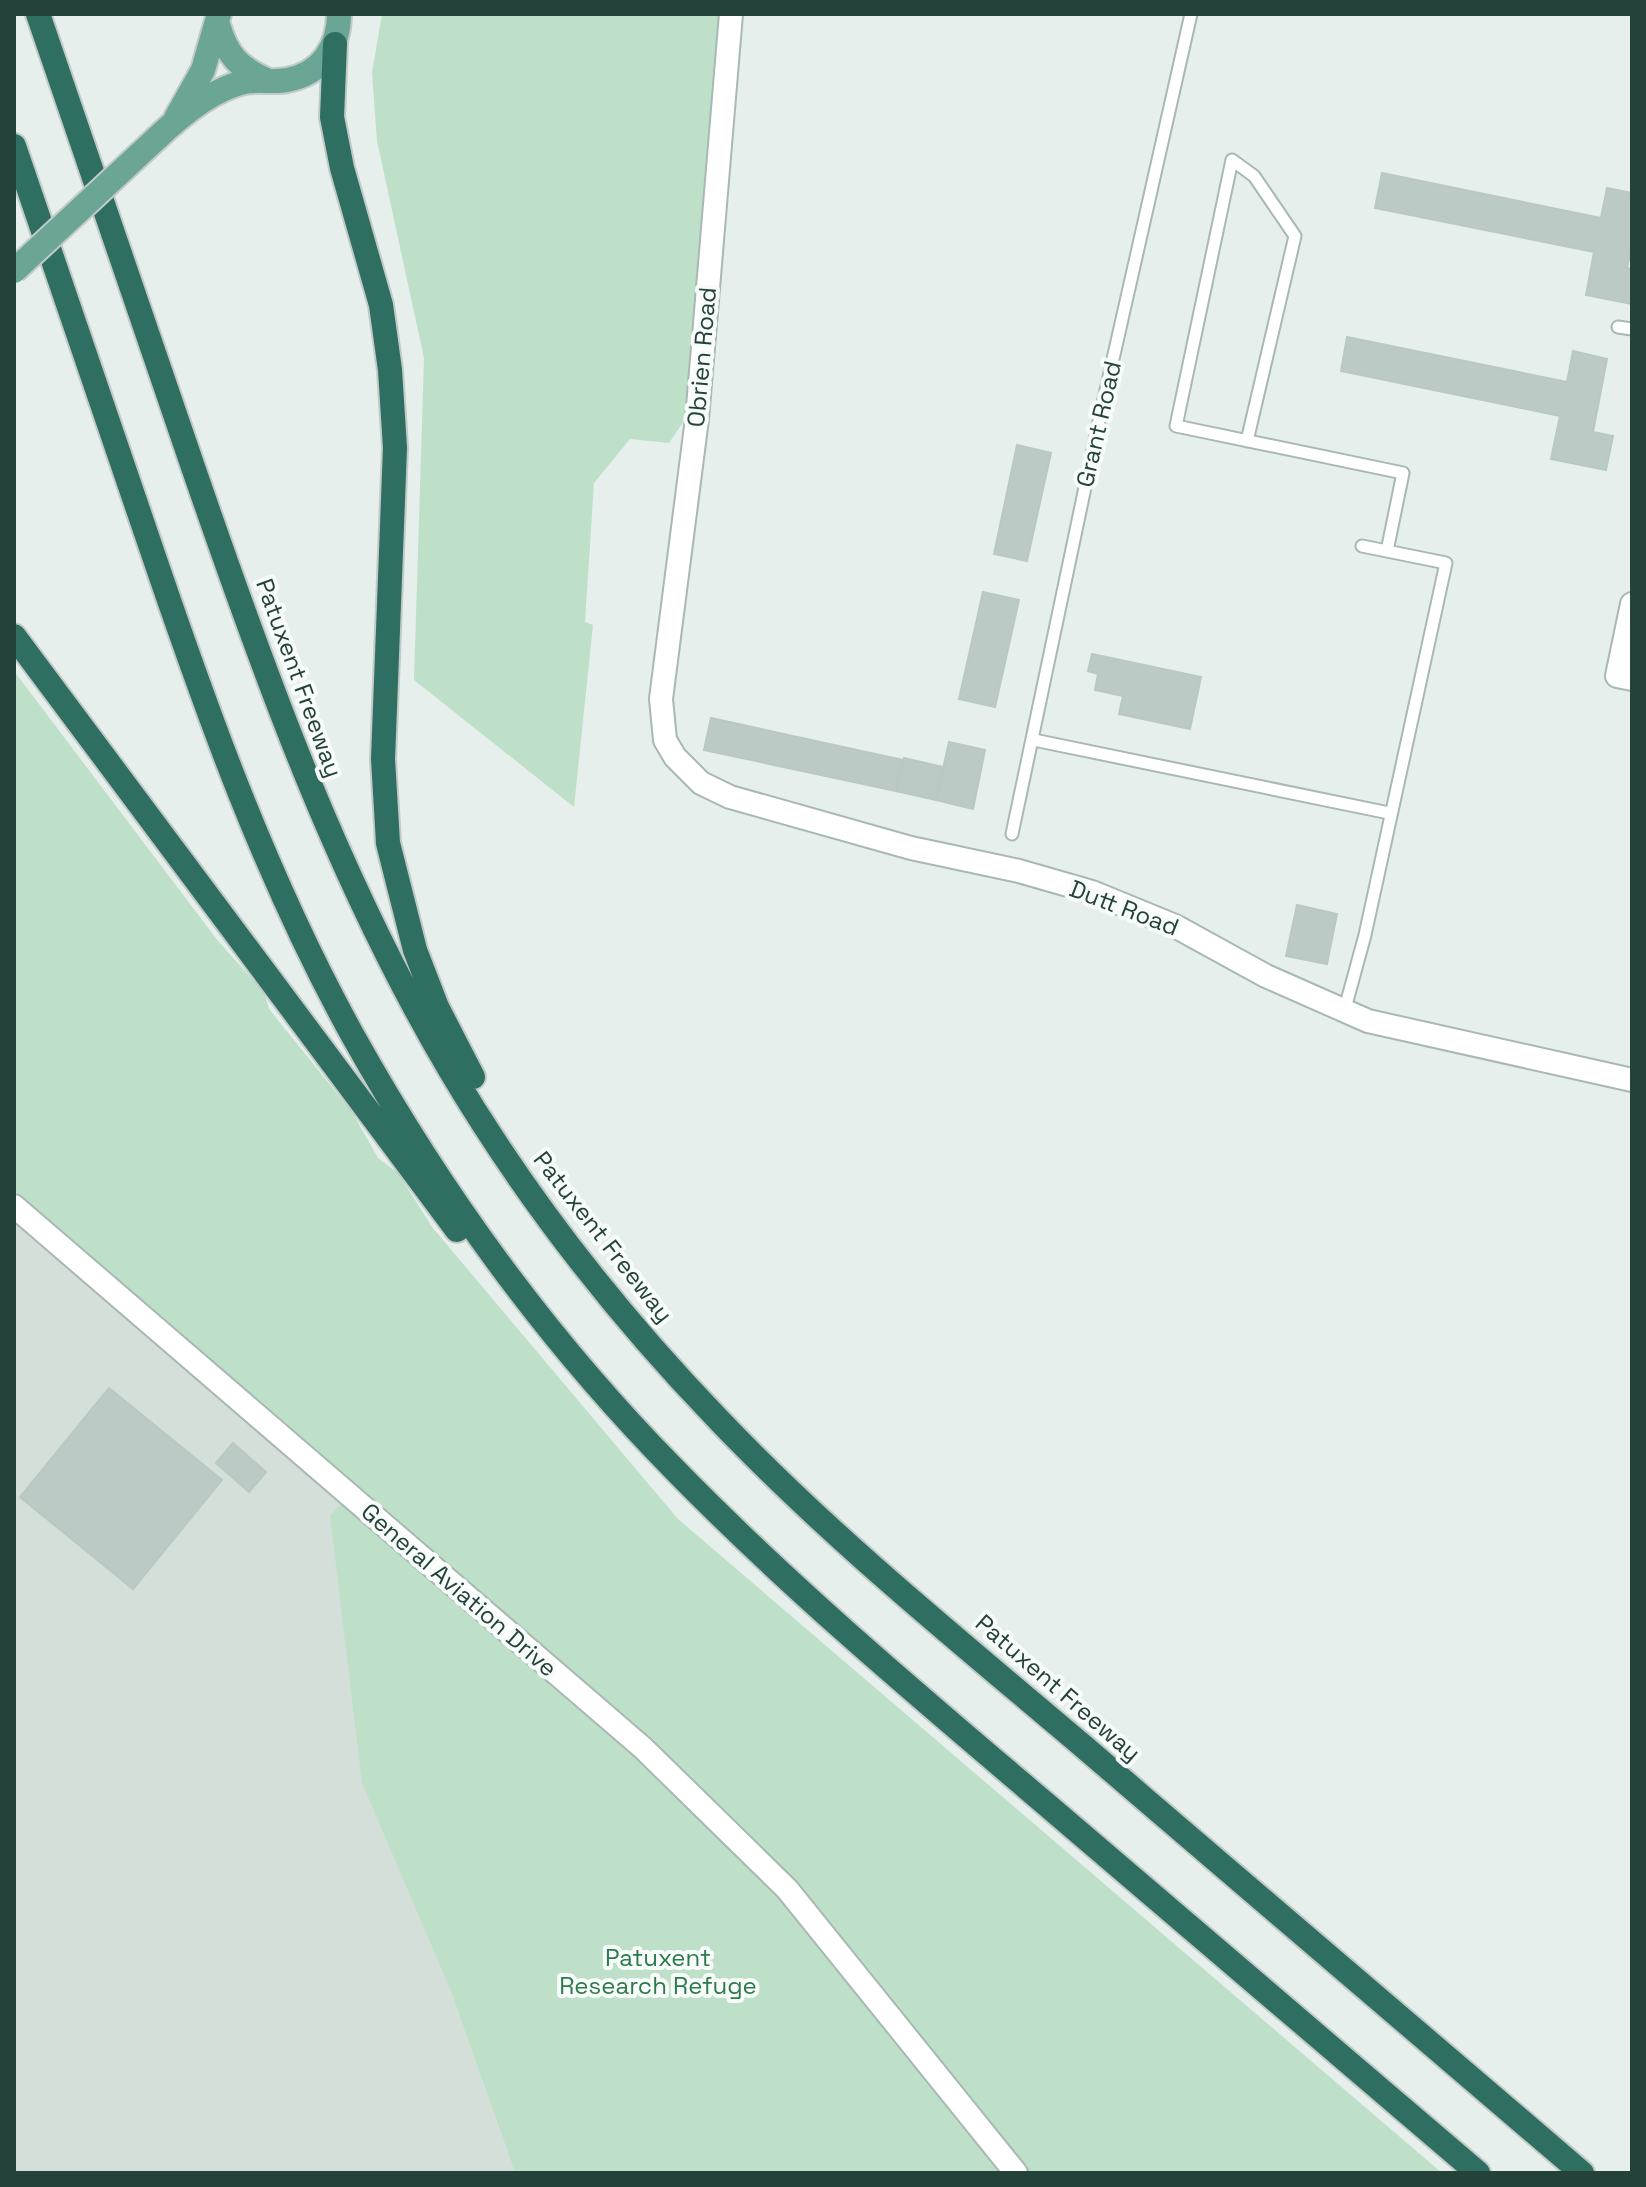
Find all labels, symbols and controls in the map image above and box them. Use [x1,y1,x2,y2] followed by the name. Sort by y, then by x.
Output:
[680,286,723,428] street label: Obrien Road
[1069,358,1128,490] street label: Grant Road
[249,574,350,781] street label: Patuxent Freeway
[1065,873,1183,943] street label: Dutt Road
[527,1145,680,1329] street label: Patuxent Freeway
[355,1496,564,1683] street label: General Aviation Drive
[969,1607,1147,1768] street label: Patuxent Freeway
[559,1942,757,2001] park label: Patuxent Research Refuge

